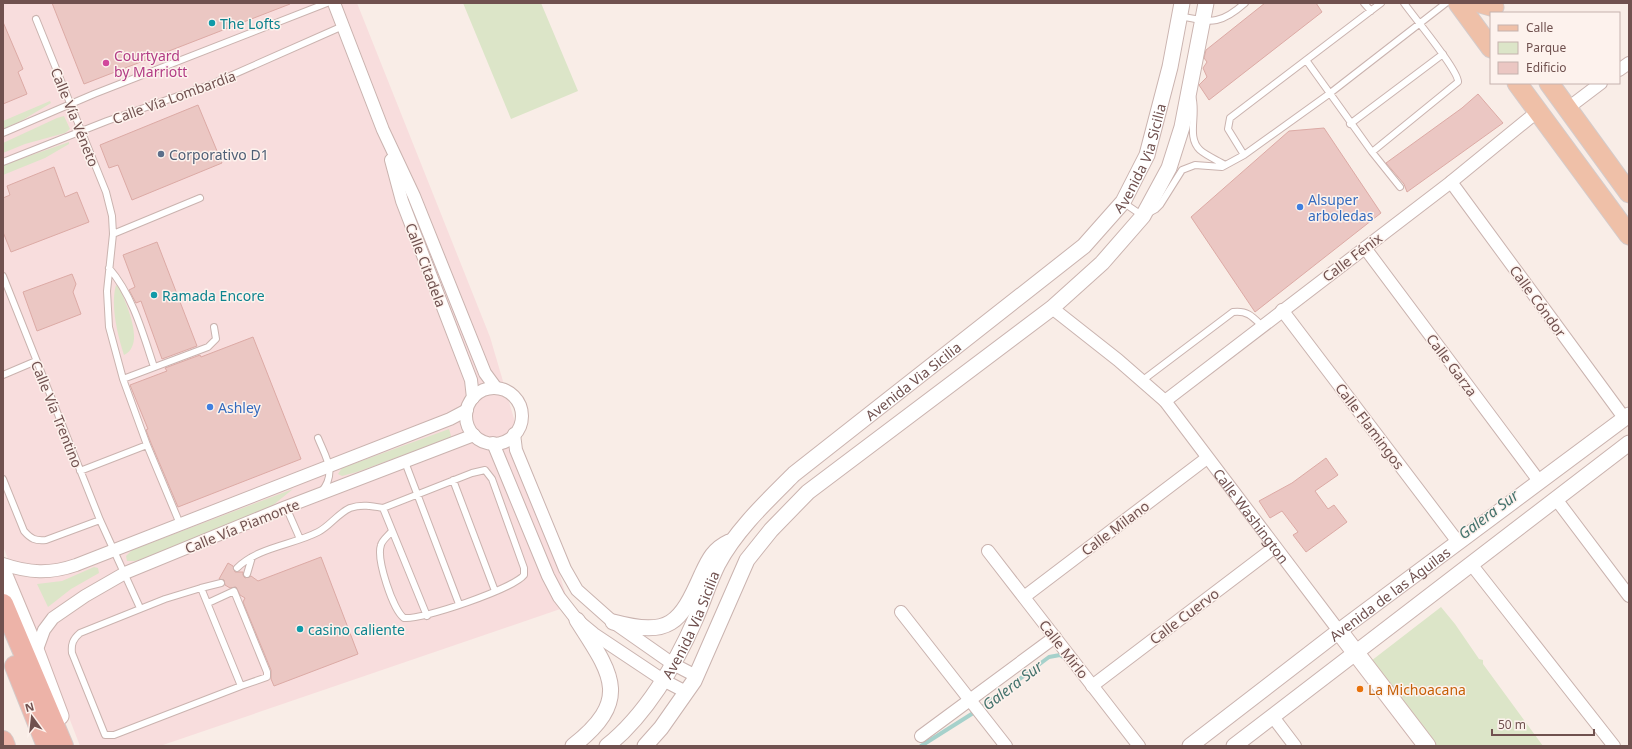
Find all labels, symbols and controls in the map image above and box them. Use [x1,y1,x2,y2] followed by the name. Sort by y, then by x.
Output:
[1490,12,1620,84] legend
[220,14,281,33] place label: The Lofts
[207,18,217,28] marker: The Lofts
[1526,19,1554,36] text: Calle
[1526,39,1567,56] text: Parque
[114,46,187,81] place label: Courtyard by Marriott
[101,58,111,68] marker: Courtyard by Marriott
[1526,59,1567,76] text: Edificio
[47,65,103,169] street label: Calle Vía Véneto
[110,66,238,128] street label: Calle Vía Lombardía
[1109,101,1170,216] street label: Avenida Via Sicilia
[169,145,269,164] place label: Corporativo D1
[156,149,166,159] marker: Corporativo D1
[1308,190,1374,225] place label: Alsuper arboledas
[1295,202,1305,212] marker: Alsuper arboledas
[401,220,451,310] street label: Calle Citadela
[1318,228,1386,286] street label: Calle Fénix
[1506,261,1571,341] street label: Calle Cóndor
[162,286,265,305] place label: Ramada Encore
[149,290,159,300] marker: Ramada Encore
[1422,330,1482,400] street label: Calle Garza
[861,337,965,424] street label: Avenida Via Sicilia
[27,358,87,470] street label: Calle Vía Trentino
[1331,379,1409,473] street label: Calle Flamingos
[218,398,262,417] place label: Ashley
[205,402,215,412] marker: Ashley
[1209,464,1294,567] street label: Calle Washington
[1454,484,1523,543] water label: Galera Sur
[182,494,302,558] street label: Calle Vía Piamonte
[1077,496,1153,560] street label: Calle Milano
[1325,542,1454,645] street label: Avenida de las Águilas
[657,568,723,682] street label: Avenida Via Sicilia
[1145,584,1223,648] street label: Calle Cuervo
[1035,616,1093,682] street label: Calle Mirlo
[308,620,405,639] place label: casino caliente
[295,624,305,634] marker: casino caliente
[978,655,1047,714] water label: Galera Sur
[1368,680,1466,699] place label: La Michoacana
[1355,684,1365,694] marker: La Michoacana
[12,697,52,737] north arrow
[23,698,36,715] text: N
[1492,711,1594,737] scale bar
[1498,716,1526,733] text: 50 m

